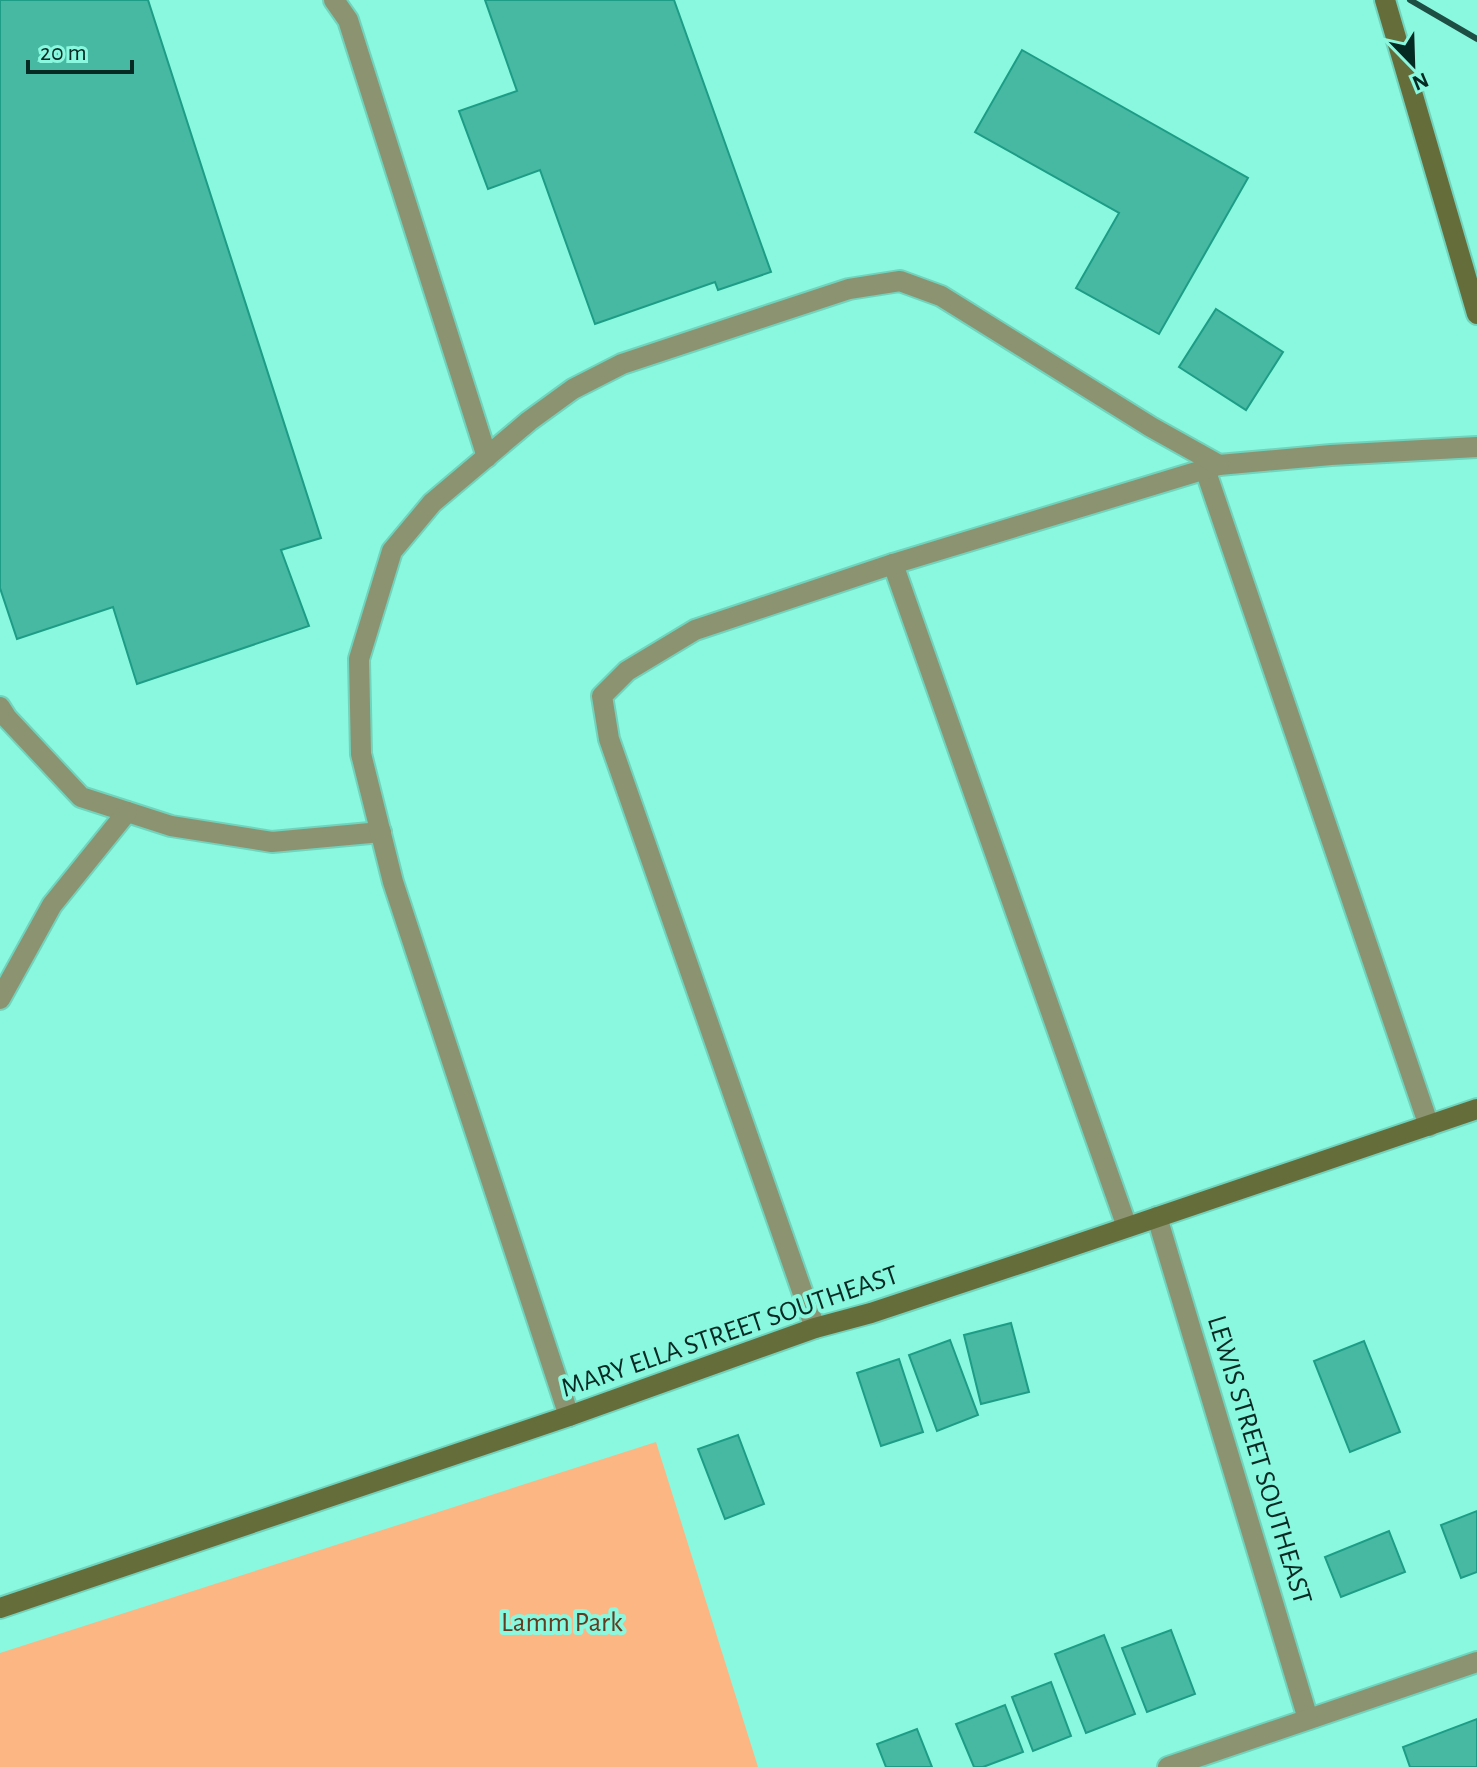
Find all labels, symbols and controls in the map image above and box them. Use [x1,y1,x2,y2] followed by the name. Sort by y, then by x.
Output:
[28,24,132,74] scale bar
[1373,24,1453,104] north arrow
[40,41,87,65] text: 20 m
[1409,68,1432,95] text: N
[558,1261,903,1403] street label: MARY ELLA STREET SOUTHEAST
[1202,1312,1316,1608] street label: LEWIS STREET SOUTHEAST
[501,1609,623,1637] park label: Lamm Park

